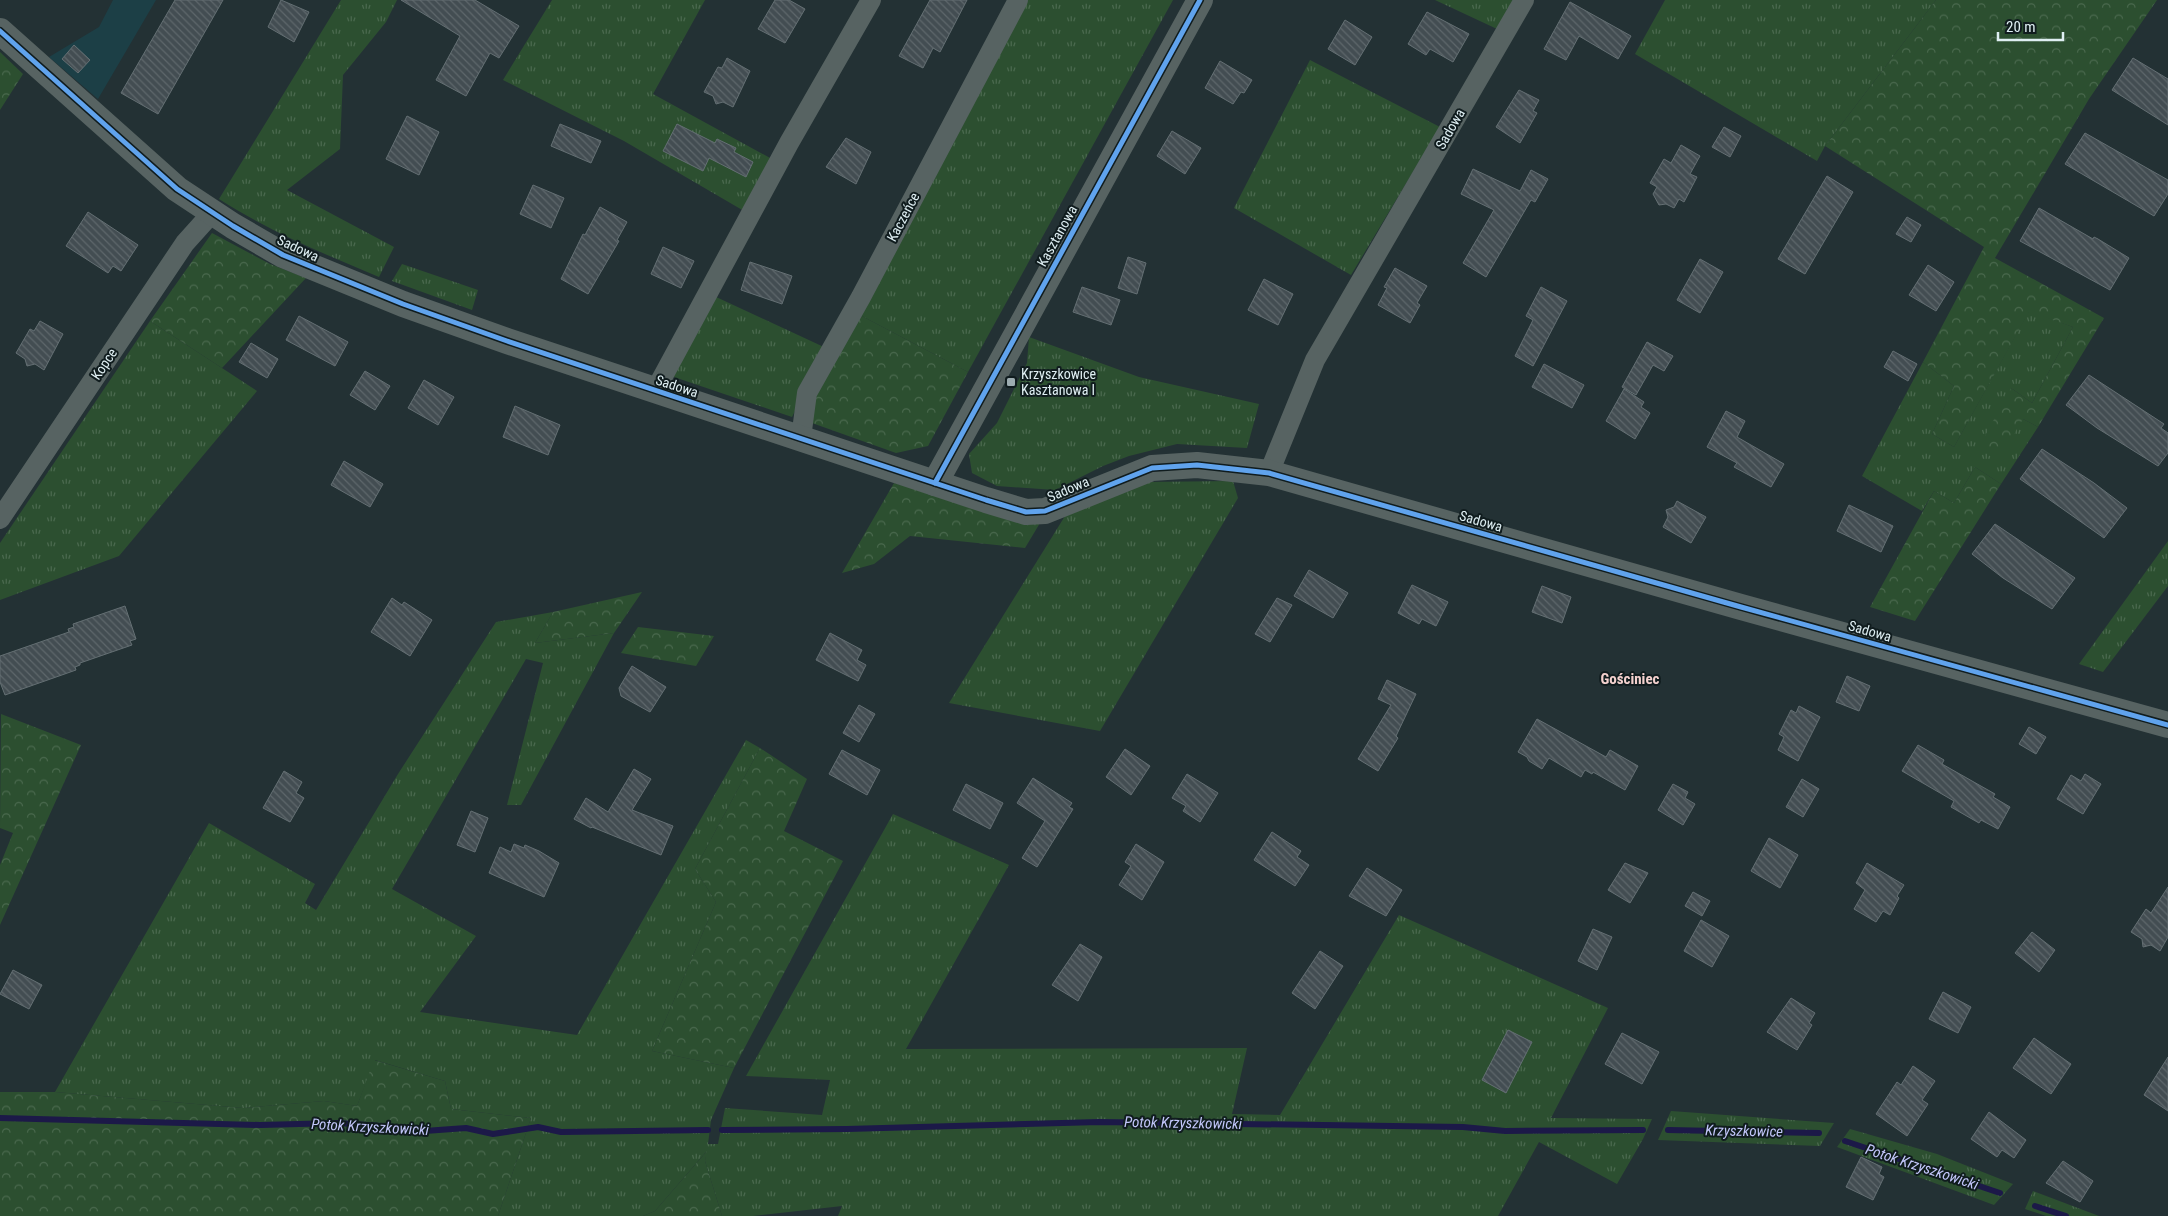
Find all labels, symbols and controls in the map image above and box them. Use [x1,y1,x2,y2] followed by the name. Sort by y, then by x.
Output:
[1998,10,2063,42] scale bar
[2006,18,2036,36] text: 20 m
[1432,106,1468,152] street label: Sadowa
[883,189,923,244] street label: Kaczeńce
[1034,203,1080,269] street label: Kasztanowa
[275,232,321,264] street label: Sadowa
[88,345,120,383] street label: Kopce
[1021,366,1097,398] place label: Krzyszkowice Kasztanowa I
[654,372,700,400] street label: Sadowa
[1005,376,1017,388] marker: Krzyszkowice Kasztanowa I
[1045,473,1091,505] street label: Sadowa
[1458,507,1504,535] street label: Sadowa
[1847,617,1893,645] street label: Sadowa
[1601,670,1660,688] district label: Gościniec
[1124,1113,1243,1133] water label: Potok Krzyszkowicki
[311,1115,430,1139] water label: Potok Krzyszkowicki
[1705,1121,1783,1141] water label: Krzyszkowice
[1863,1140,1981,1194] water label: Potok Krzyszkowicki

